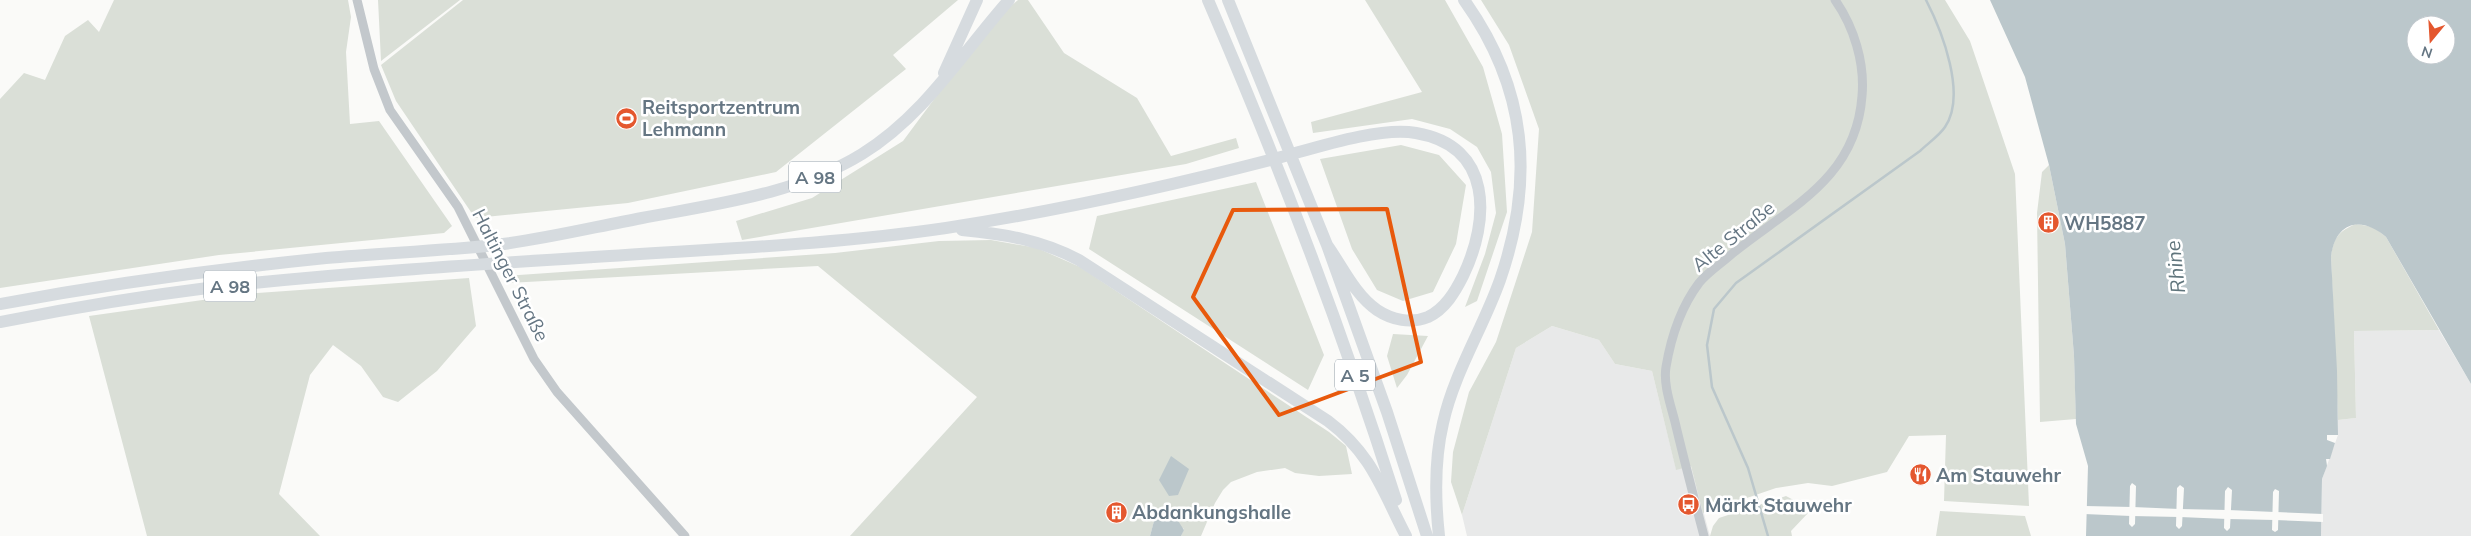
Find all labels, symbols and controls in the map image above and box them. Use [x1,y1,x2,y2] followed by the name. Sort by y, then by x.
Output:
[2406,15,2456,65] north arrow
[2419,42,2435,63] text: N
[642,95,800,141] place label: Reitsportzentrum Lehmann
[614,106,638,130] sports icon: Reitsportzentrum Lehmann
[789,162,841,192] road number: A 98
[1687,195,1779,277] street label: Alte Straße
[467,205,555,345] street label: Haltinger Straße
[2036,211,2060,235] building icon: WH5887
[2064,211,2146,235] place label: WH5887
[2160,239,2190,295] water label: Rhine
[204,270,256,302] road number: A 98
[1335,360,1375,390] road number: A 5
[1908,463,1932,487] restaurant icon: Am Stauwehr
[1936,463,2061,487] place label: Am Stauwehr
[1677,493,1701,517] bus stop icon: Märkt Stauwehr
[1705,493,1852,517] place label: Märkt Stauwehr
[1104,500,1128,524] building icon: Abdankungshalle
[1132,500,1291,524] place label: Abdankungshalle

